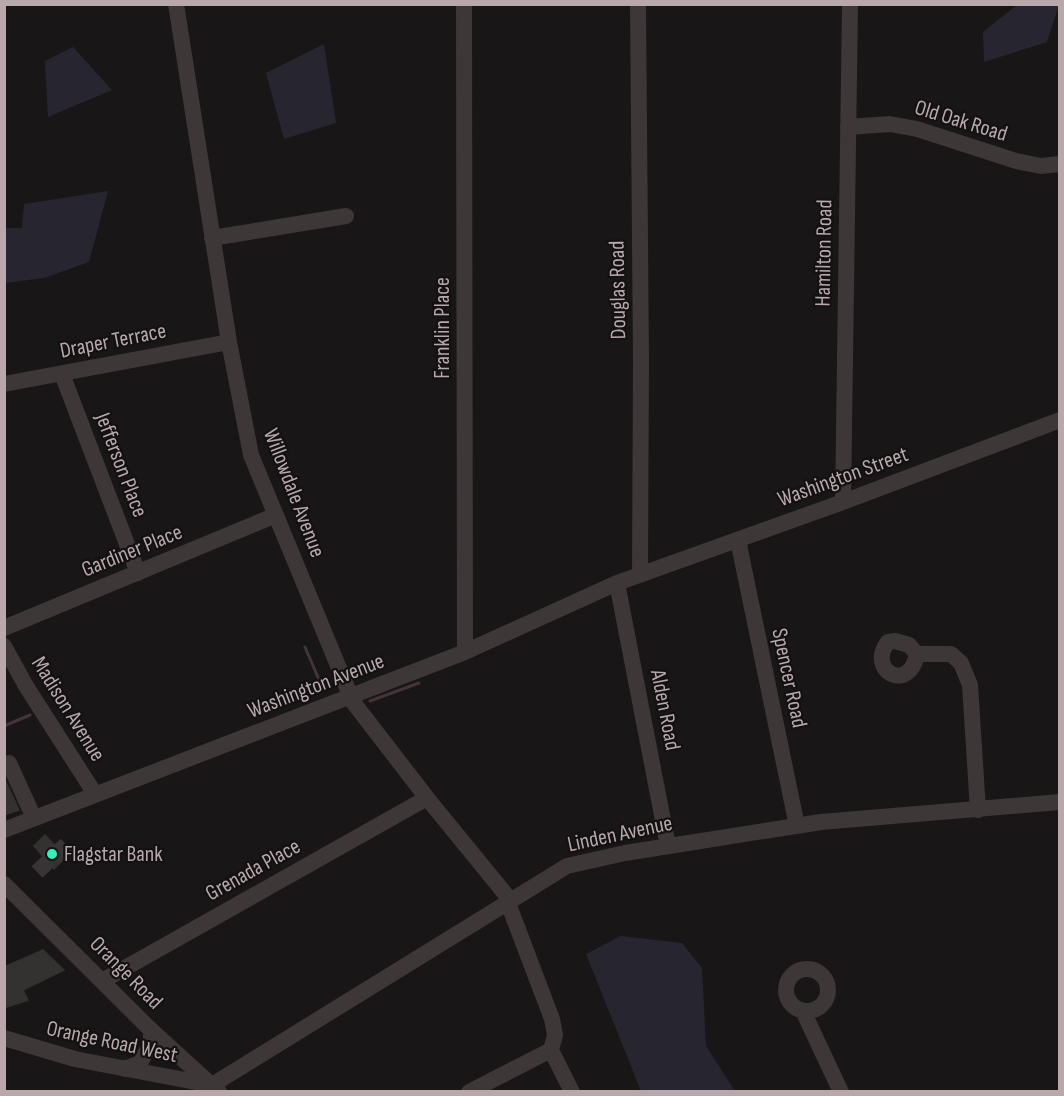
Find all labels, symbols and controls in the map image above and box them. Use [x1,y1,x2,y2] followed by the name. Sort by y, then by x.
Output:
[911,94,1011,148] street label: Old Oak Road
[810,199,838,307] street label: Hamilton Road
[604,240,632,340] street label: Douglas Road
[429,277,456,379] street label: Franklin Place
[58,317,168,365] street label: Draper Terrace
[88,408,153,521] street label: Jefferson Place
[257,425,331,561] street label: Willowdale Avenue
[774,441,912,513] street label: Washington Street
[78,519,186,583] street label: Gardiner Place
[765,626,813,730] street label: Spencer Road
[244,648,388,724] street label: Washington Avenue
[25,652,111,766] street label: Madison Avenue
[644,666,686,753] street label: Alden Road
[565,810,675,858] street label: Linden Avenue
[201,833,305,907] street label: Grenada Place
[64,841,163,868] place label: Flagstar Bank
[45,847,59,861] marker: Flagstar Bank
[84,931,168,1015] street label: Orange Road
[44,1015,180,1069] street label: Orange Road West

